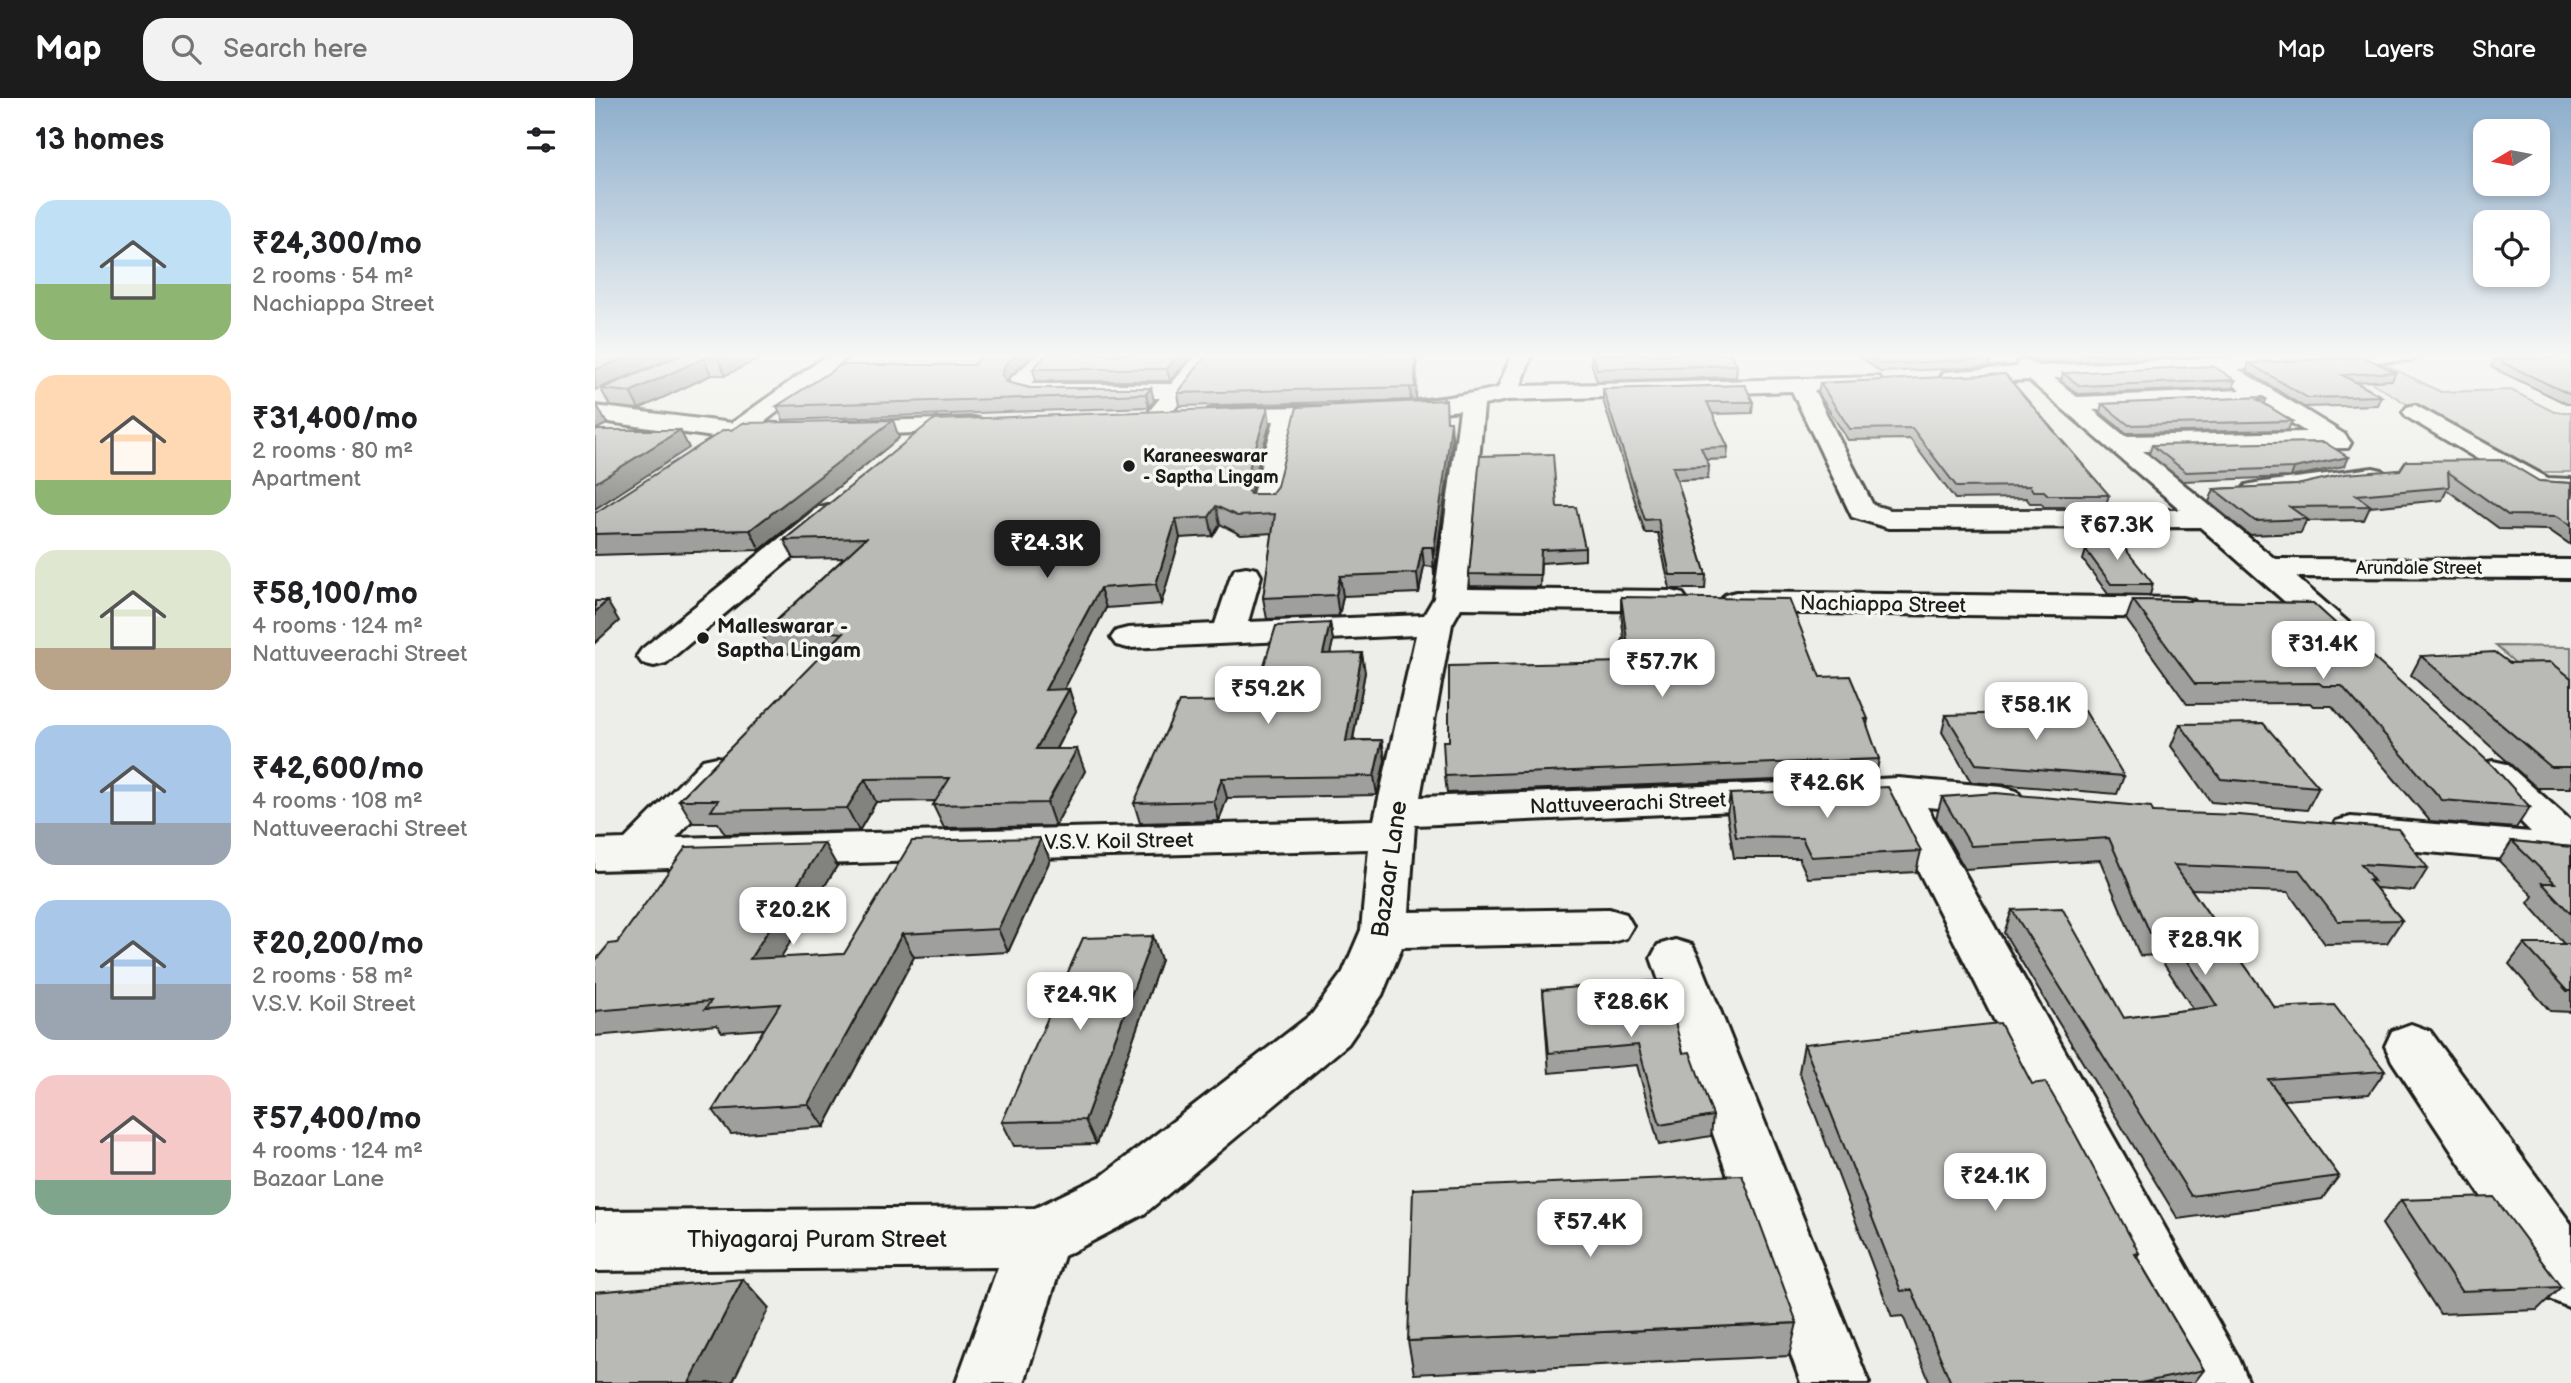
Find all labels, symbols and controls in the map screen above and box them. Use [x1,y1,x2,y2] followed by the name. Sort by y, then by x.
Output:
[143,18,633,81] search box
[35,29,101,69] text: Map
[167,30,205,68] icon: search
[223,34,367,65] text: Search here
[2277,35,2325,64] text: Map
[2363,35,2434,64] text: Layers
[2472,35,2536,64] text: Share
[2473,119,2550,196] north arrow
[2473,119,2550,287] map controls
[522,121,560,159] icon: filters
[35,122,164,158] text: 13 homes
[2473,210,2550,287] button: locate
[252,226,422,262] text: ₹24,300/mo
[91,228,175,312] icon: home
[252,262,414,290] text: 2 rooms · 54 m²
[252,290,434,318] text: Nachiappa Street
[252,401,418,437] text: ₹31,400/mo
[91,403,175,487] icon: home
[252,437,413,465] text: 2 rooms · 80 m²
[1143,446,1279,488] place label: Karaneeswarar - Saptha Lingam
[1121,458,1137,474] marker: Karaneeswarar - Saptha Lingam
[252,465,361,493] text: Apartment
[2060,503,2174,562] pin: ₹67.3K
[2080,511,2154,539] text: ₹67.3K
[990,520,1104,580] pin: ₹24.3K
[1010,529,1084,557] text: ₹24.3K
[2356,558,2483,579] street label: Arundale Street
[252,576,418,612] text: ₹58,100/mo
[91,578,175,662] icon: home
[1800,591,1967,618] street label: Nachiappa Street
[252,612,423,640] text: 4 rooms · 124 m²
[717,614,861,663] place label: Malleswarar - Saptha Lingam
[2266,622,2380,681] pin: ₹31.4K
[695,630,711,646] marker: Malleswarar - Saptha Lingam
[2288,630,2358,658] text: ₹31.4K
[252,640,467,668] text: Nattuveerachi Street
[1605,640,1719,699] pin: ₹57.7K
[1626,648,1698,676] text: ₹57.7K
[1211,666,1325,726] pin: ₹59.2K
[1231,675,1305,703] text: ₹59.2K
[1979,682,2093,742] pin: ₹58.1K
[2001,691,2071,719] text: ₹58.1K
[252,751,424,787] text: ₹42,600/mo
[91,753,175,837] icon: home
[1770,760,1884,820] pin: ₹42.6K
[1789,769,1865,797] text: ₹42.6K
[252,787,423,815] text: 4 rooms · 108 m²
[1529,788,1727,819] street label: Nattuveerachi Street
[1366,799,1413,939] street label: Bazaar Lane
[252,815,467,843] text: Nattuveerachi Street
[1044,828,1194,855] street label: V.S.V. Koil Street
[736,888,850,947] pin: ₹20.2K
[755,896,831,924] text: ₹20.2K
[2148,918,2262,977] pin: ₹28.9K
[252,926,423,962] text: ₹20,200/mo
[2168,926,2242,954] text: ₹28.9K
[91,928,175,1012] icon: home
[252,962,413,990] text: 2 rooms · 58 m²
[1023,972,1137,1032] pin: ₹24.9K
[1574,979,1688,1039] pin: ₹28.6K
[1043,981,1117,1009] text: ₹24.9K
[1593,988,1669,1016] text: ₹28.6K
[252,990,416,1018] text: V.S.V. Koil Street
[252,1101,421,1137] text: ₹57,400/mo
[91,1103,175,1187] icon: home
[252,1137,423,1165] text: 4 rooms · 124 m²
[1938,1154,2052,1213] pin: ₹24.1K
[1960,1162,2030,1190] text: ₹24.1K
[252,1165,384,1193] text: Bazaar Lane
[1533,1200,1647,1259] pin: ₹57.4K
[1553,1208,1627,1236] text: ₹57.4K
[687,1225,948,1254] street label: Thiyagaraj Puram Street

